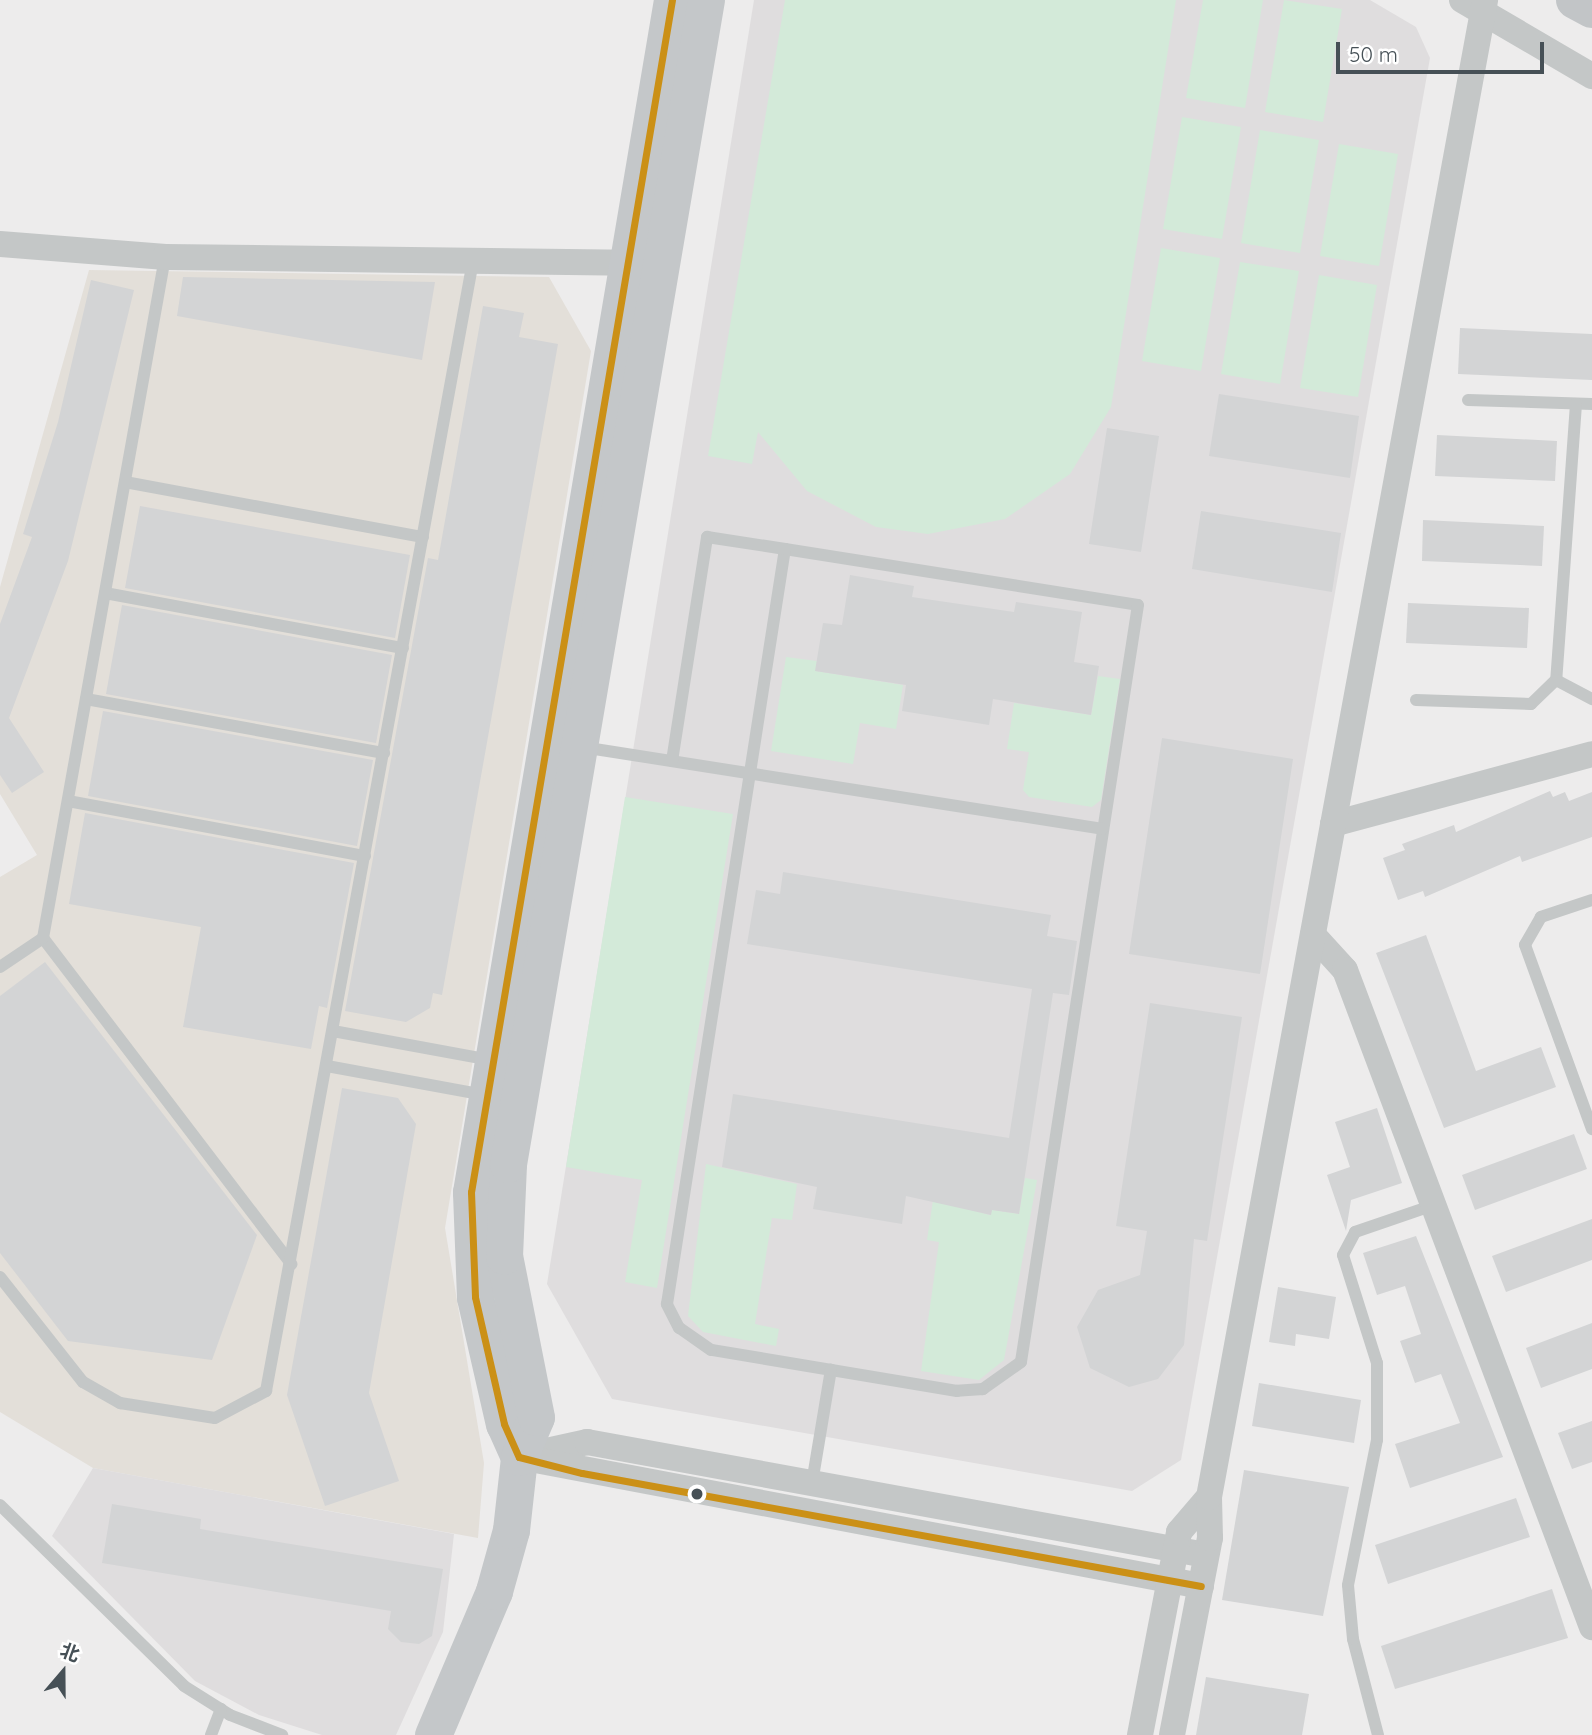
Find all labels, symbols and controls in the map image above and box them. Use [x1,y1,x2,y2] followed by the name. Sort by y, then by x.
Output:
[1340,28,1548,72] scale bar
[1349,41,1398,67] text: 50 m
[690,1487,704,1501] unlabelled marker
[28,1637,98,1707] north arrow
[57,1638,83,1667] text: 北

